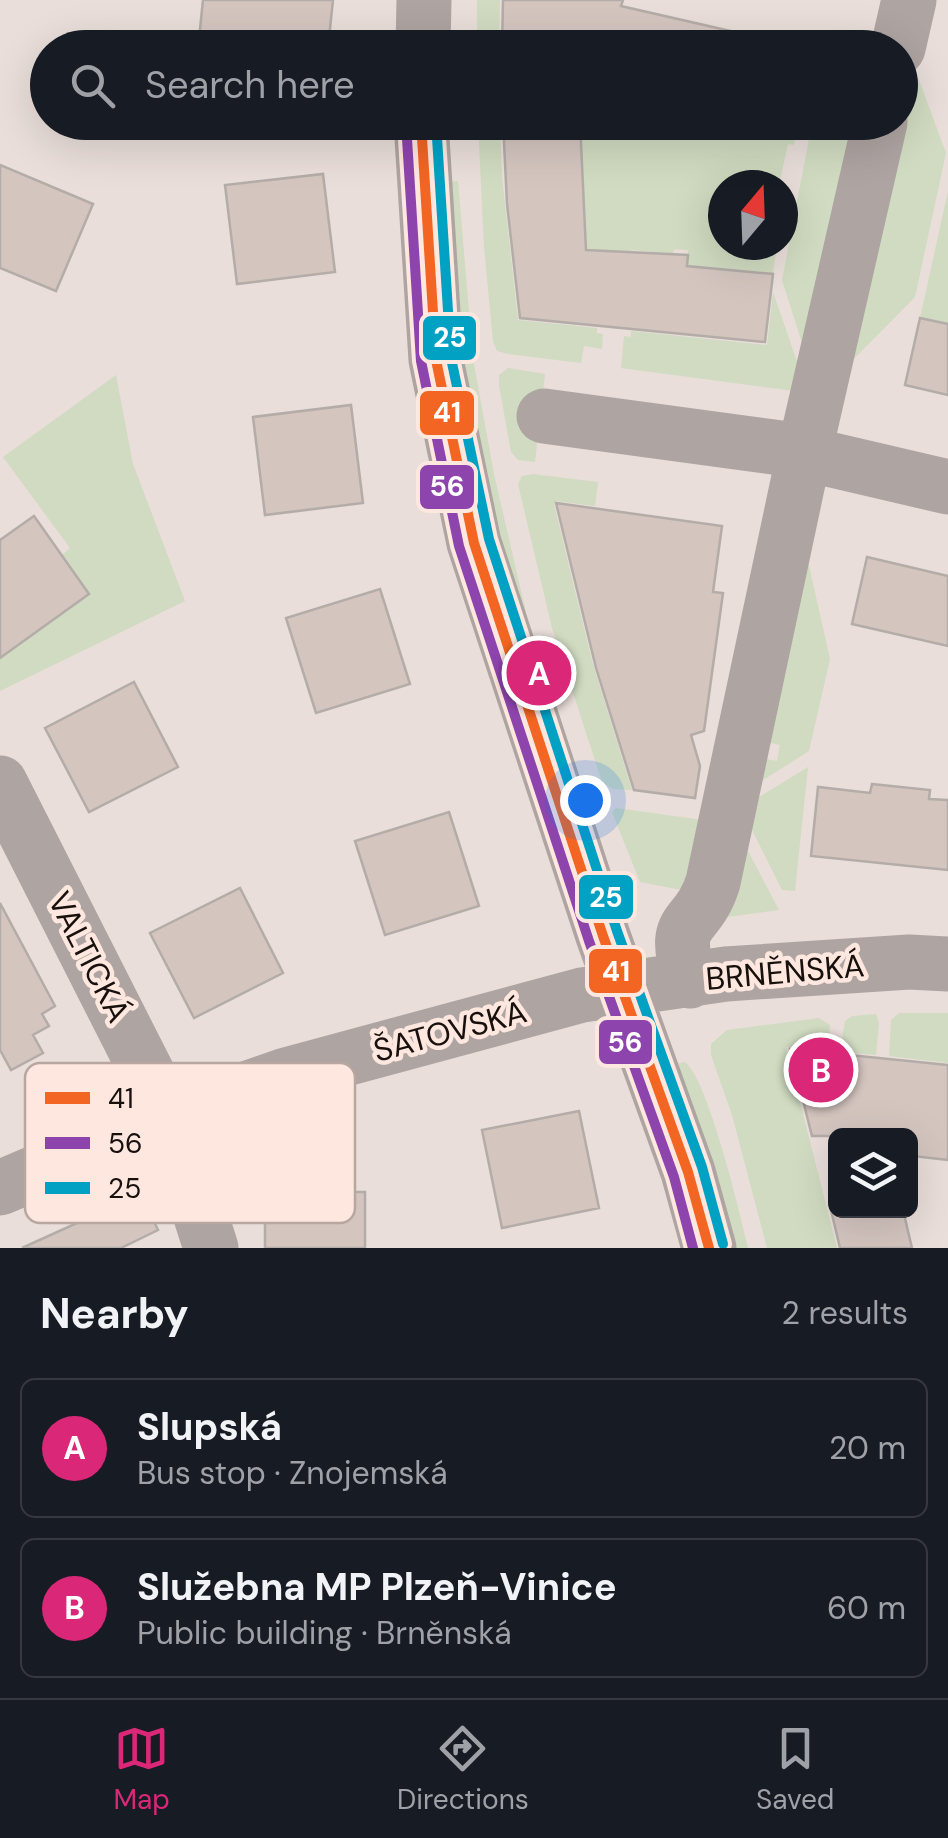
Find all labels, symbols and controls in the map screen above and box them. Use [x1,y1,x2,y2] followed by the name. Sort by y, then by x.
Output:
[30,30,918,140] search box
[65,58,120,113] icon: search
[145,60,355,110] text: Search here
[708,170,798,260] north arrow
[421,314,478,362] line badge: 25
[433,319,467,356] text: 25
[418,389,476,437] line badge: 41
[433,394,461,431] text: 41
[418,463,476,511] line badge: 56
[429,468,465,505] text: 56
[506,636,572,710] pin: A
[560,775,611,826] your location
[577,873,635,921] line badge: 25
[589,879,623,916] text: 25
[38,885,140,1029] street label: VALTICKÁ
[704,944,866,1000] street label: BRNĚNSKÁ
[587,947,644,995] line badge: 41
[602,953,630,990] text: 41
[369,990,531,1072] street label: ŠATOVSKÁ
[597,1018,654,1066] line badge: 56
[607,1024,643,1061] text: 56
[788,1032,854,1108] pin: B
[25,1063,355,1223] legend
[108,1080,134,1117] text: 41
[108,1125,143,1162] text: 56
[828,1128,918,1218] map controls
[828,1128,918,1218] button: layers
[108,1170,141,1207] text: 25
[40,1286,189,1341] text: Nearby
[782,1292,908,1334] text: 2 results
[137,1402,282,1452] text: Slupská
[63,1427,86,1469] text: A
[829,1427,906,1469] text: 20 m
[137,1452,448,1494] text: Bus stop · Znojemská
[137,1562,617,1612] text: Služebna MP Plzeň-Vinice
[64,1587,85,1629] text: B
[827,1587,906,1629] text: 60 m
[137,1612,512,1654] text: Public building · Brněnská
[114,1721,170,1818] tab: Map
[397,1721,529,1818] tab: Directions
[756,1721,834,1818] tab: Saved

